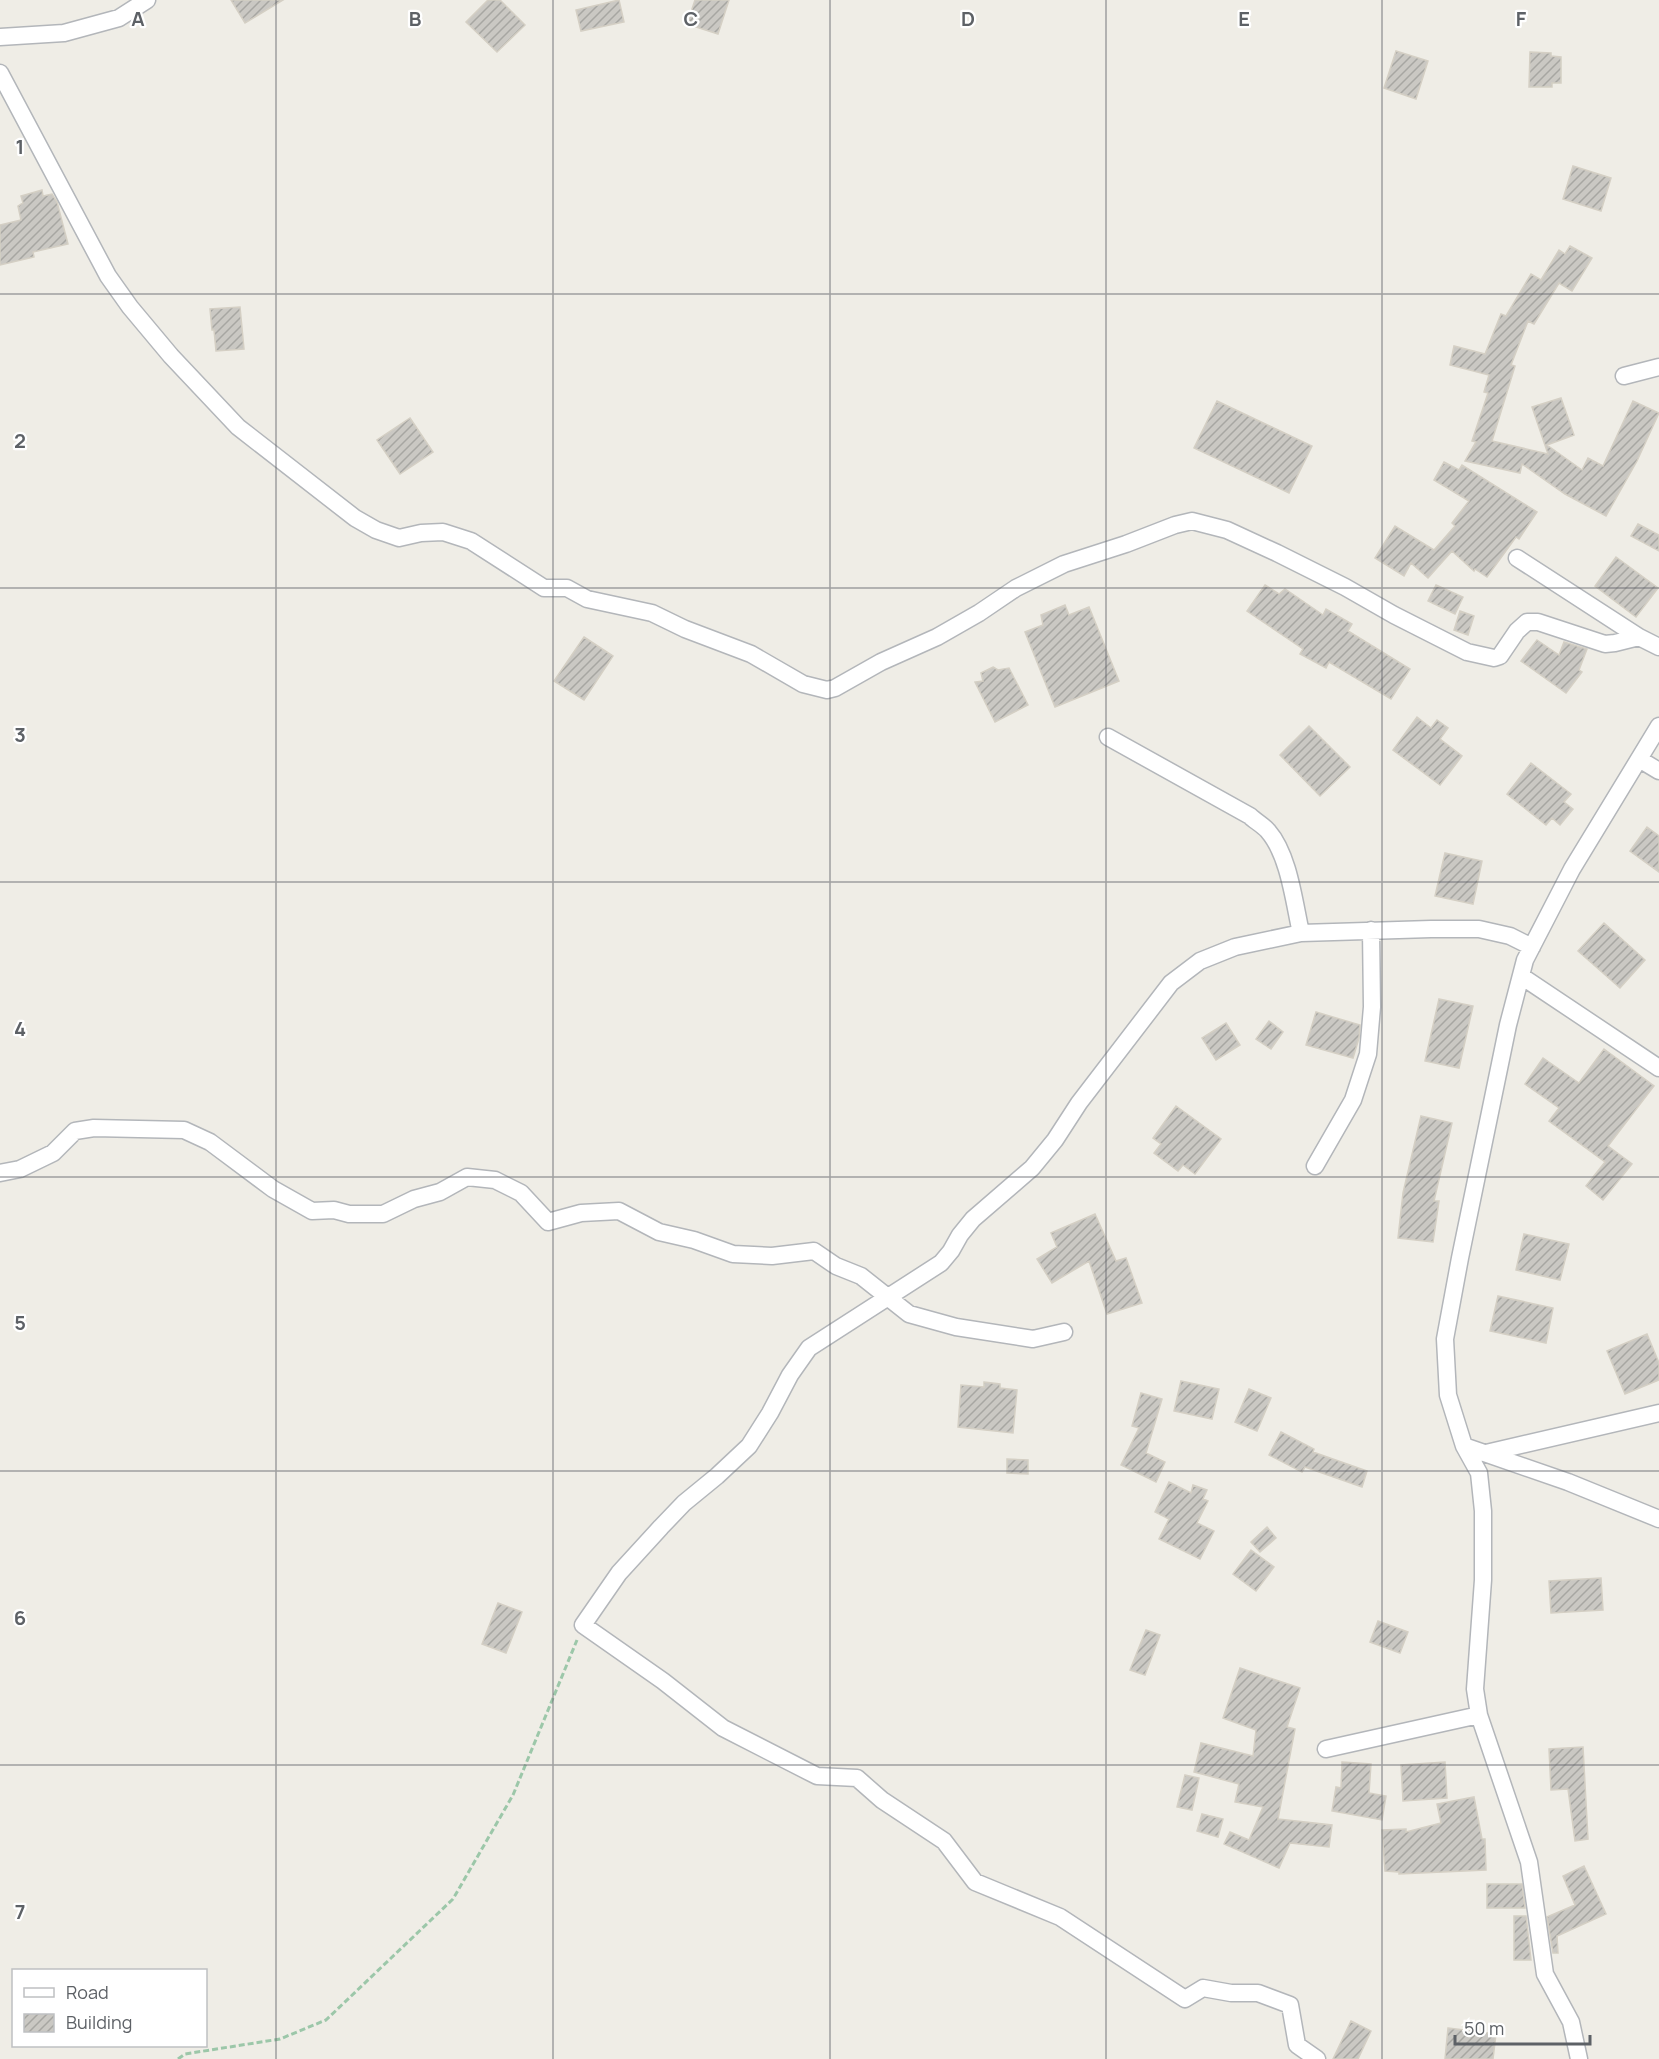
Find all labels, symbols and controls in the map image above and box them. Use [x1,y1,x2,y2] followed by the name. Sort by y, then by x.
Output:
[131,5,145,32] text: A
[409,5,422,32] text: B
[684,5,698,32] text: C
[961,5,975,32] text: D
[1238,5,1250,32] text: E
[1516,5,1527,32] text: F
[16,133,24,160] text: 1
[14,427,26,454] text: 2
[14,721,26,748] text: 3
[14,1015,26,1042] text: 4
[14,1309,26,1336] text: 5
[14,1604,26,1631] text: 6
[15,1898,25,1925] text: 7
[12,1969,207,2047] legend
[66,1980,109,2004] text: Road
[1455,2008,1590,2046] scale bar
[66,2010,132,2034] text: Building
[1464,2016,1504,2040] text: 50 m

